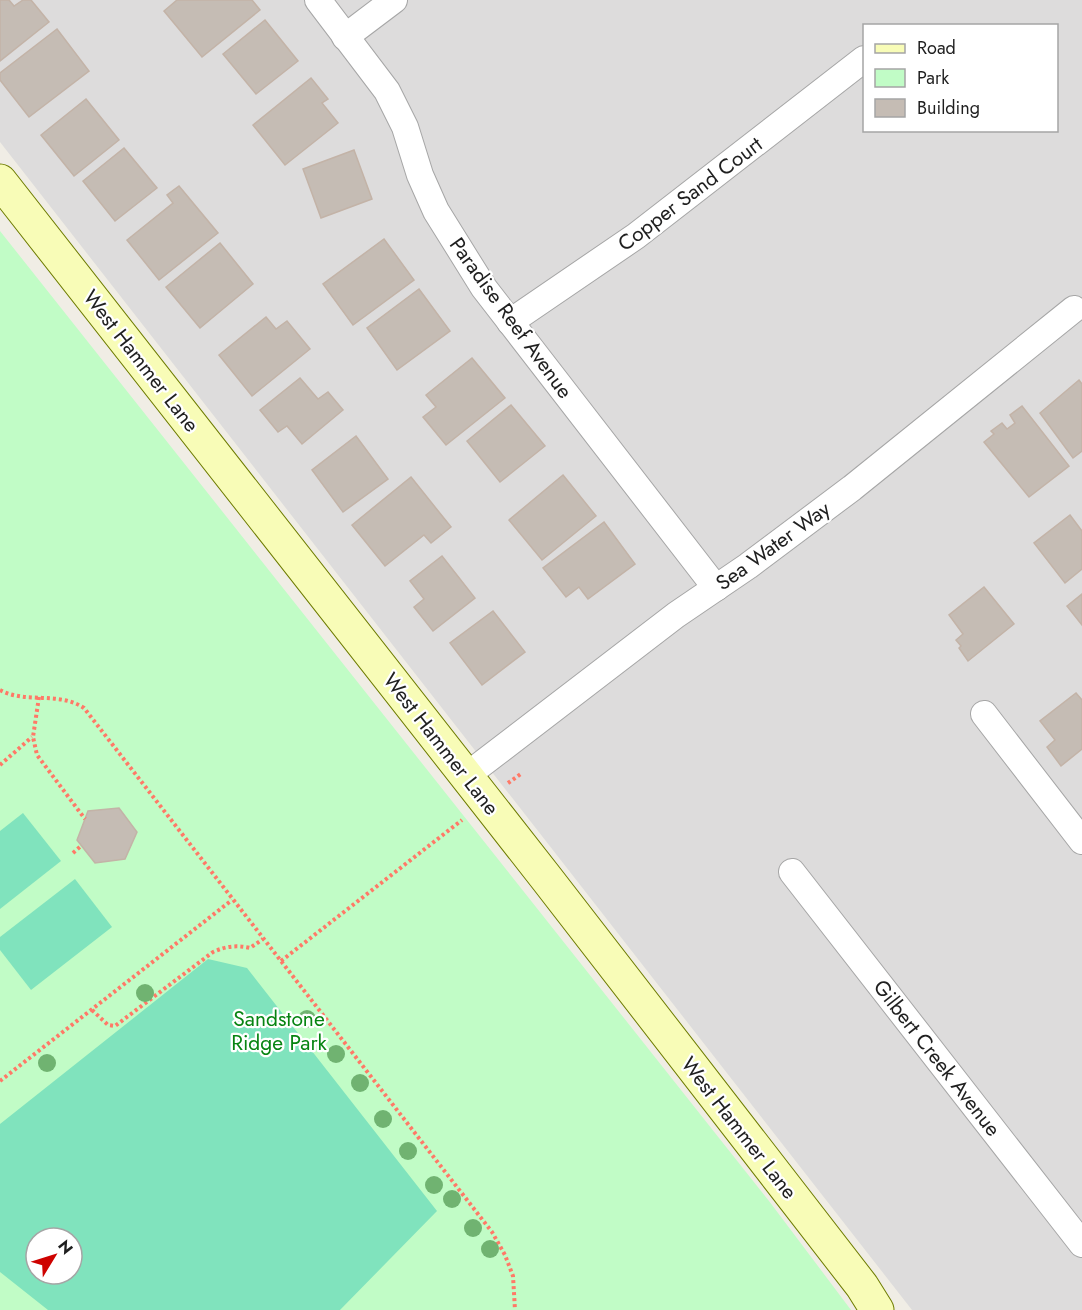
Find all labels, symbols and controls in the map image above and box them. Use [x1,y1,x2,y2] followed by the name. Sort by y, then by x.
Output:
[863,24,1058,132] legend
[917,35,956,61] text: Road
[917,65,949,91] text: Park
[917,95,980,121] text: Building
[611,130,769,258] street label: Copper Sand Court
[442,231,580,405] street label: Paradise Reef Avenue
[76,283,206,439] street label: West Hammer Lane
[710,494,837,598] street label: Sea Water Way
[376,666,506,822] street label: West Hammer Lane
[866,973,1008,1143] street label: Gilbert Creek Avenue
[231,1004,328,1058] park label: Sandstone Ridge Park
[674,1050,804,1206] street label: West Hammer Lane
[24,1226,84,1286] north arrow
[52,1235,78,1259] text: N

